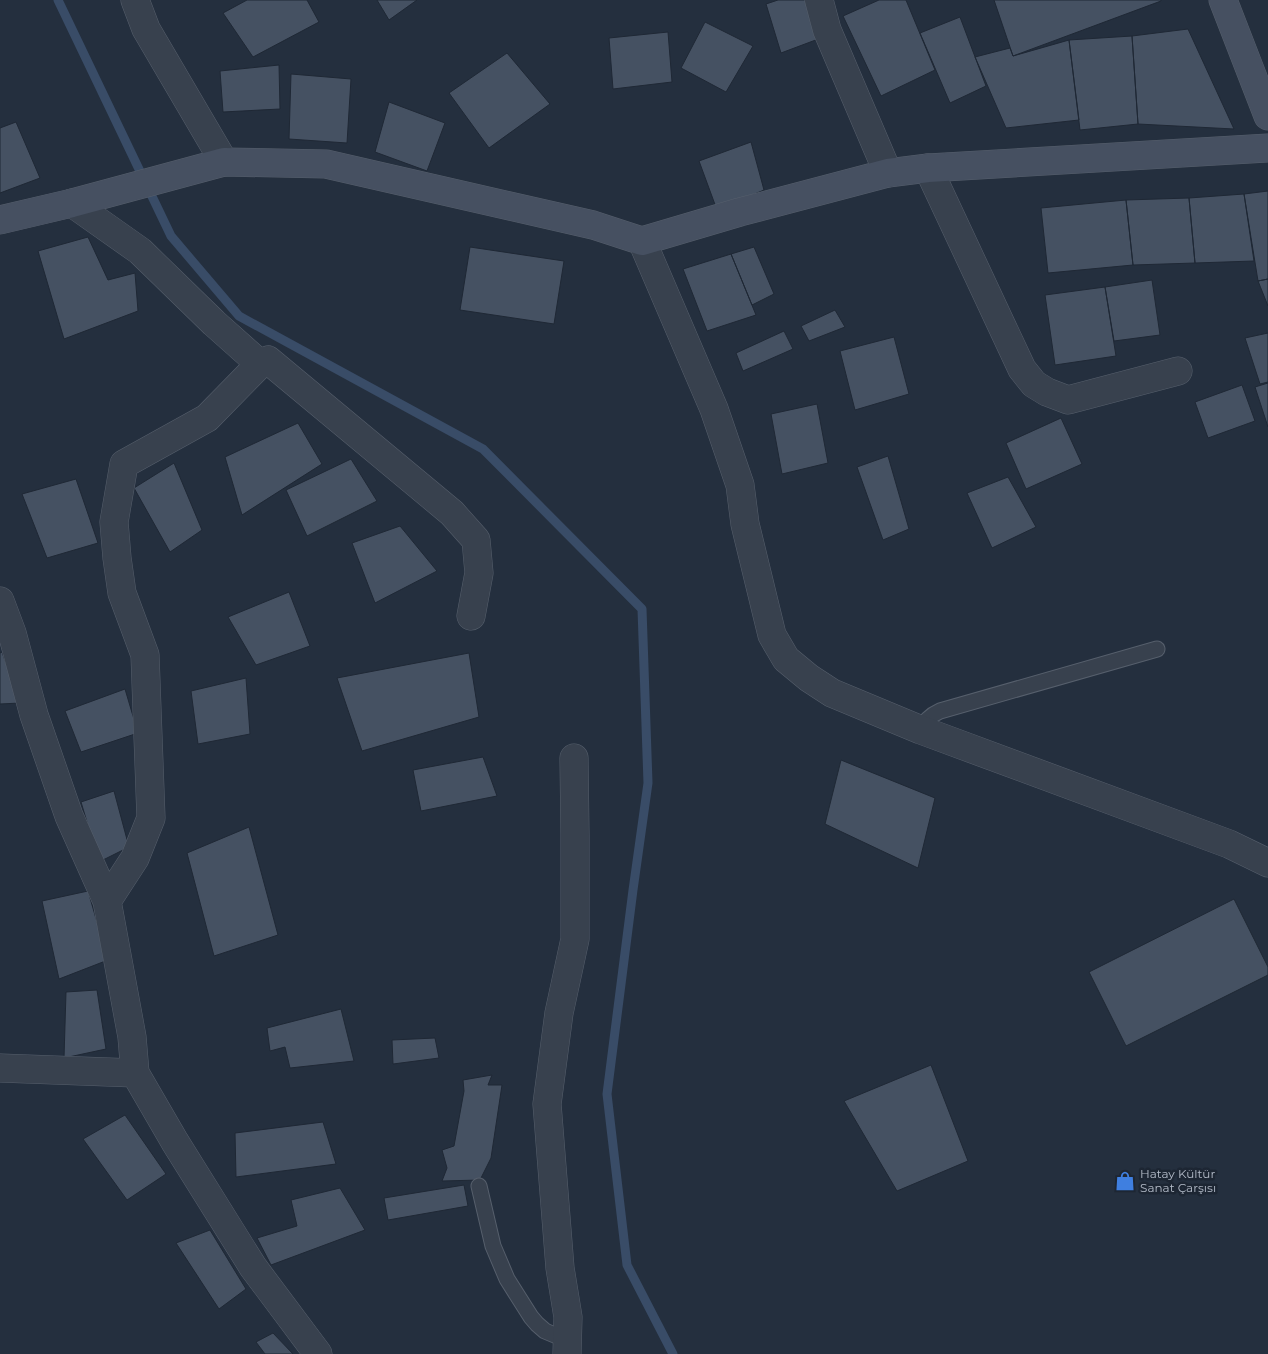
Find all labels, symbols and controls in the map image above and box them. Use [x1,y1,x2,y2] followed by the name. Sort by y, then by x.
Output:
[1140,1166,1216,1195] place label: Hatay Kültür Sanat Çarşısı
[1114,1170,1136,1192] shop icon: Hatay Kültür Sanat Çarşısı

